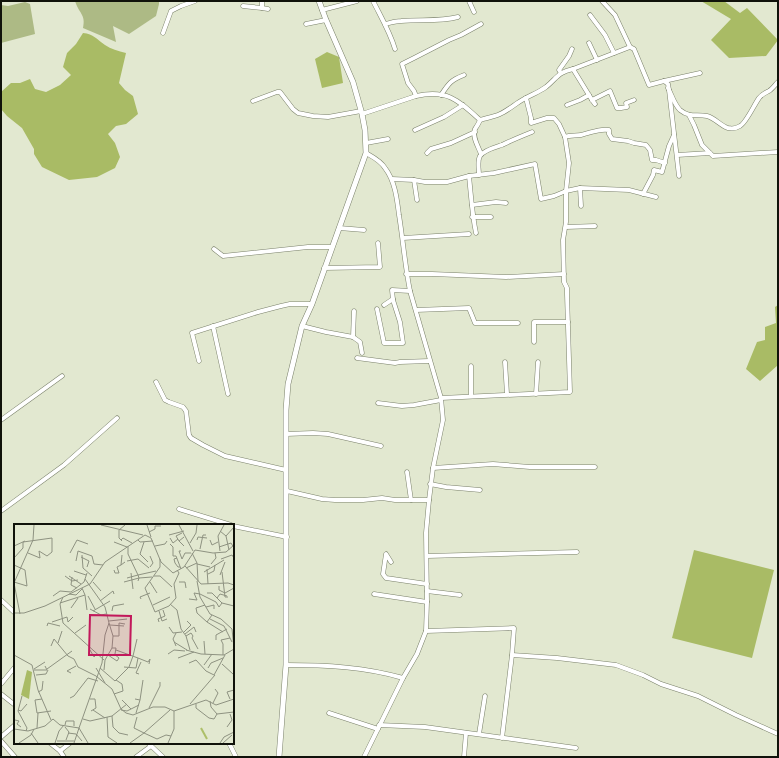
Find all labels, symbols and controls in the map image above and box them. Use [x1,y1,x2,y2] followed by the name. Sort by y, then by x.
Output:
[14,524,234,744] inset map

